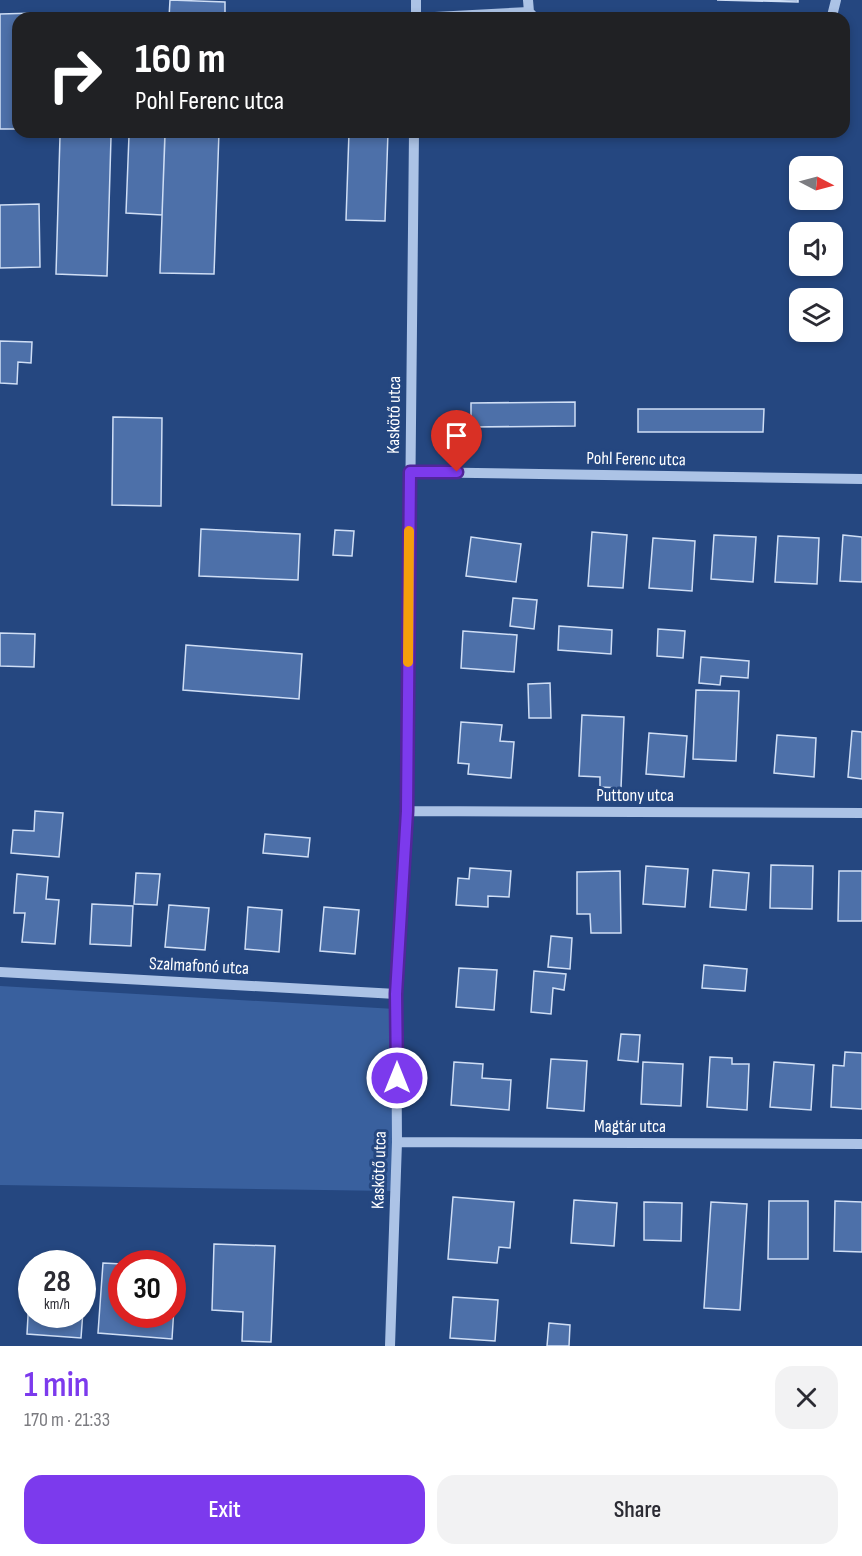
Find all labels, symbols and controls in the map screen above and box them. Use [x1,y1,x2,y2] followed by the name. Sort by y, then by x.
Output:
[135,34,226,85] text: 160 m
[36,36,114,114] icon: right
[135,85,284,117] text: Pohl Ferenc utca
[789,156,843,210] north arrow
[789,156,843,342] map controls
[789,222,843,276] button: sound
[789,288,843,342] button: layers
[383,376,405,454] street label: Kaskötő utca
[431,410,482,472] pin
[440,419,473,452] icon: arrive
[586,448,686,470] street label: Pohl Ferenc utca
[596,785,674,806] street label: Puttony utca
[149,953,250,979] street label: Szalmafonó utca
[365,1046,429,1110] position arrow
[594,1116,666,1137] street label: Magtár utca
[367,1131,391,1209] street label: Kaskötő utca
[108,1250,186,1328] speed limit sign: 30
[43,1264,71,1300] text: 28
[44,1295,70,1314] text: km/h
[24,1364,89,1407] text: 1 min
[775,1366,838,1429] button: close
[24,1408,110,1432] text: 170 m · 21:33
[24,1475,425,1544] button: Exit
[437,1475,838,1544] button: Share

